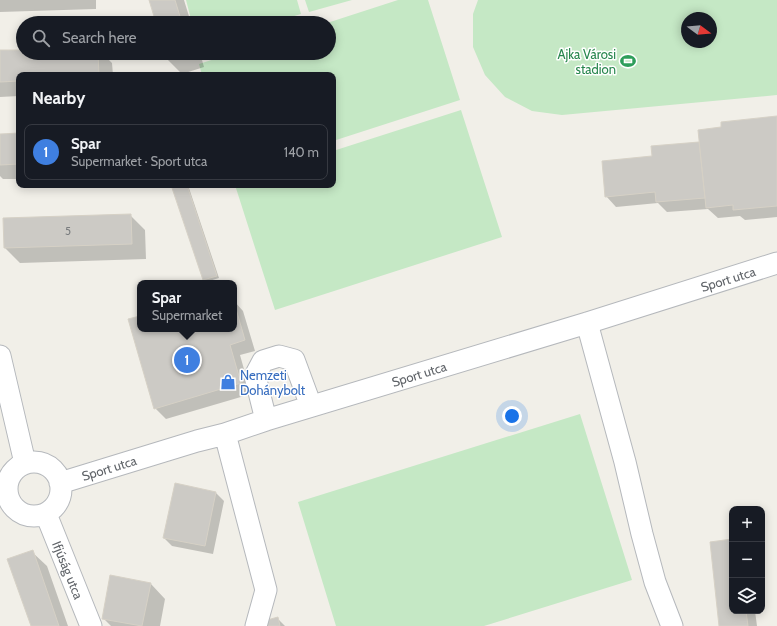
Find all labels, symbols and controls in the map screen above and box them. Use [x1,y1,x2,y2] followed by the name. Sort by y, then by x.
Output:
[681,12,717,48] north arrow
[16,16,336,60] search box
[30,27,52,49] icon: search
[62,29,137,47] text: Search here
[557,46,616,77] place label: Ajka Városi stadion
[619,52,637,70] sports icon: Ajka Városi stadion
[32,88,85,108] text: Nearby
[71,135,101,153] text: Spar
[44,144,48,160] text: 1
[284,144,319,160] text: 140 m
[71,153,207,169] text: Supermarket · Sport utca
[65,224,71,238] house number: 5
[699,263,758,295] street label: Sport utca
[137,280,237,332] popup
[152,289,181,307] text: Spar
[152,307,222,323] text: Supermarket
[174,345,200,375] pin: 1
[390,358,449,390] street label: Sport utca
[240,367,306,398] place label: Nemzeti Dohánybolt
[219,373,237,391] shop icon: Nemzeti Dohánybolt
[502,406,522,426] your location
[80,452,139,484] street label: Sport utca
[729,506,765,614] map controls
[729,506,765,542] button: +
[48,539,87,603] street label: Ifjúság utca
[729,542,765,578] button: −
[729,578,765,614] button: layers

